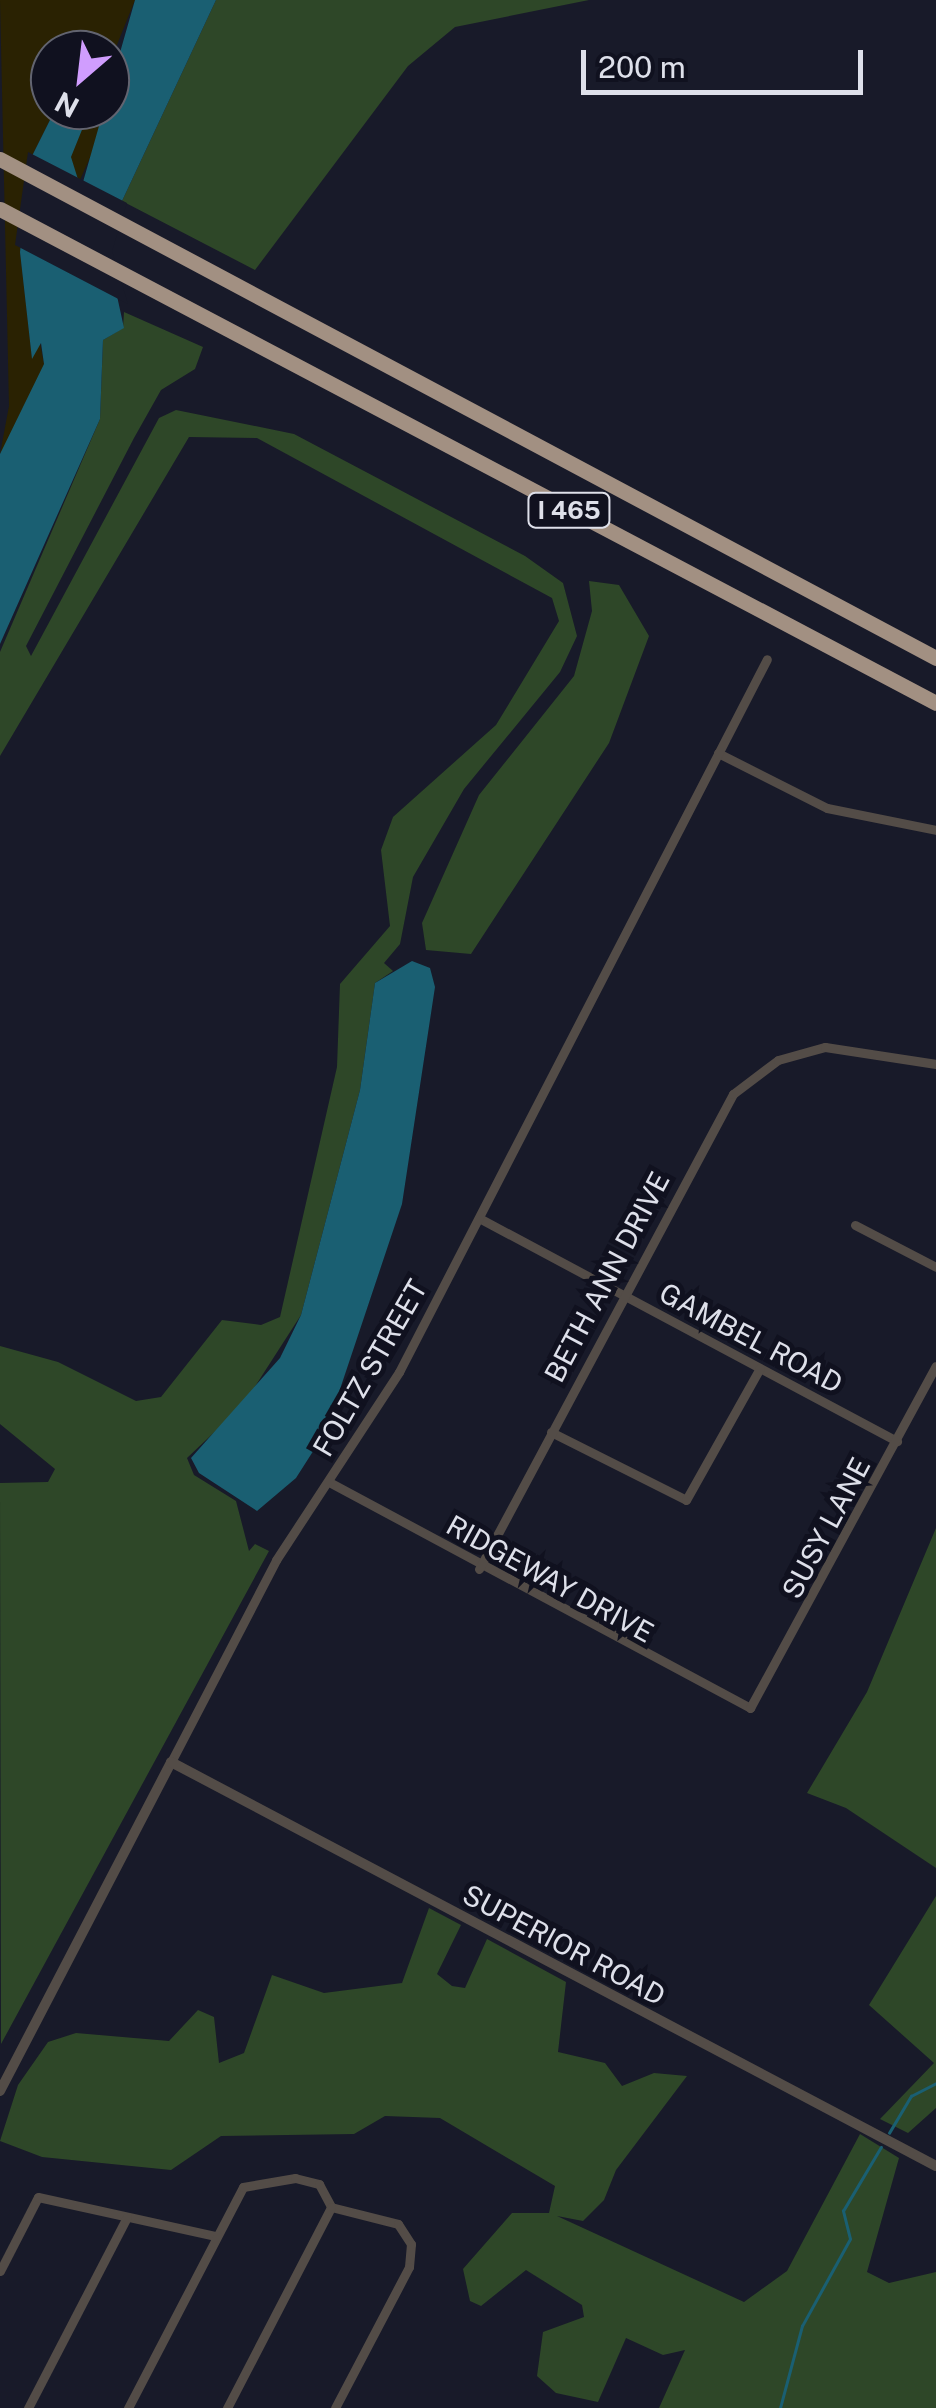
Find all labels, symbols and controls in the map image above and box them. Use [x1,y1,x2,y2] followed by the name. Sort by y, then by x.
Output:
[30,30,130,130] north arrow
[586,30,868,92] scale bar
[598,49,686,85] text: 200 m
[49,85,84,125] text: N
[526,490,612,530] road number: I 465
[537,1166,677,1388] street label: BETH ANN DRIVE
[306,1274,434,1462] street label: FOLTZ STREET
[654,1276,848,1400] street label: GAMBEL ROAD
[775,1452,877,1604] street label: SUSY LANE
[440,1508,660,1650] street label: RIDGEWAY DRIVE
[457,1877,671,2013] street label: SUPERIOR ROAD

